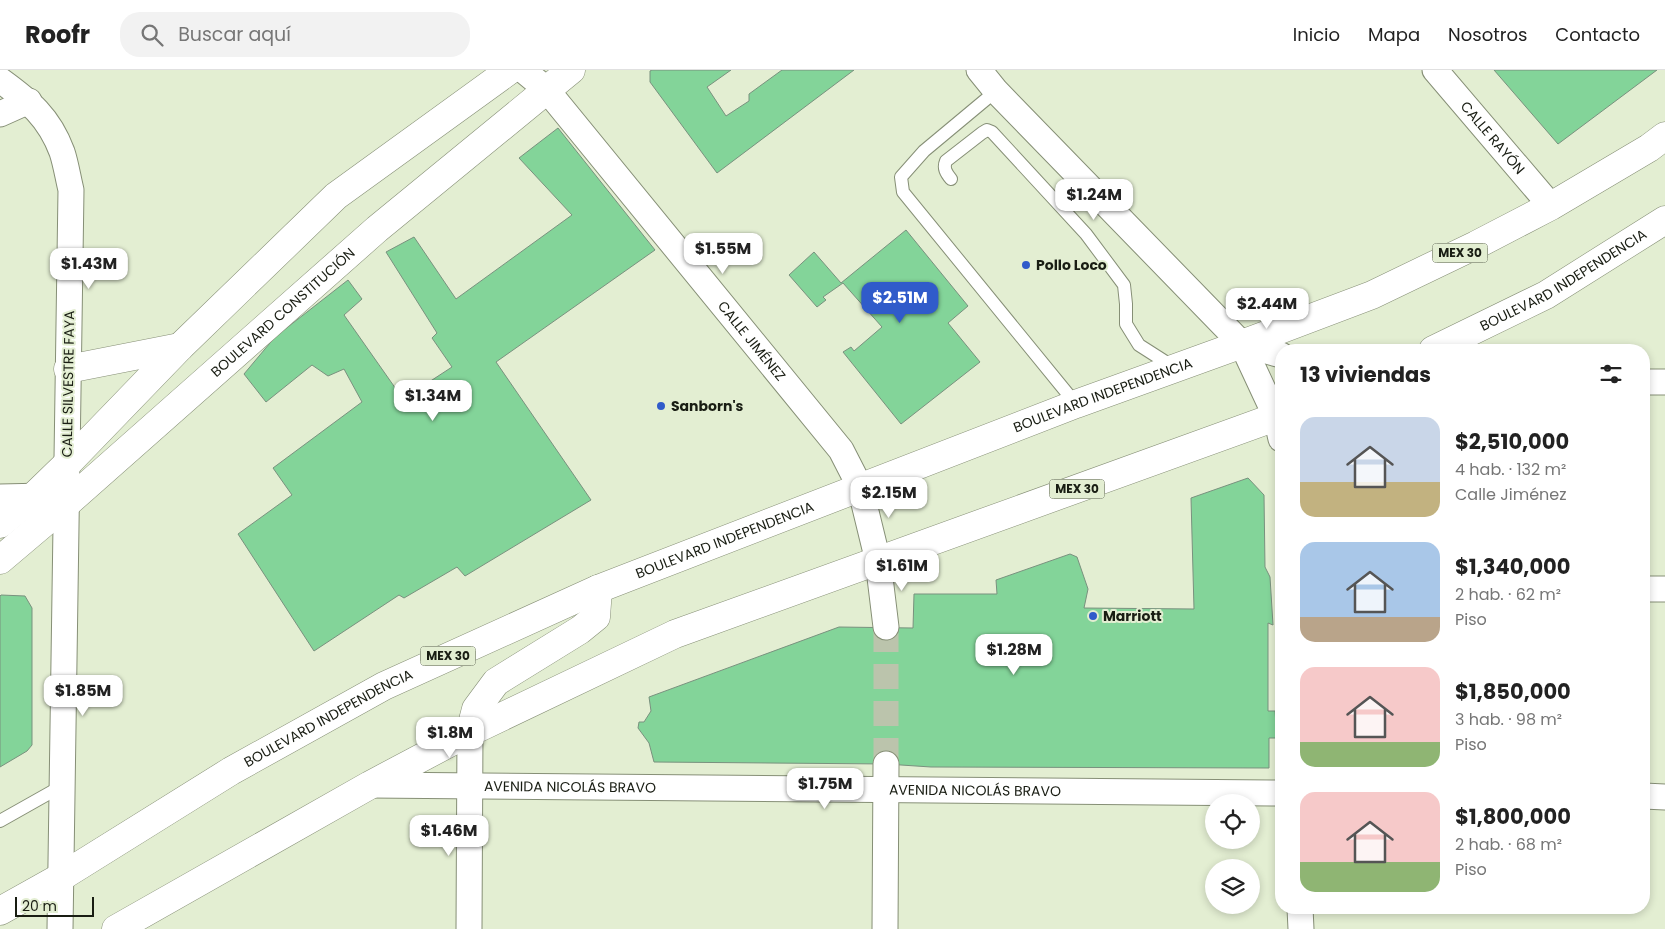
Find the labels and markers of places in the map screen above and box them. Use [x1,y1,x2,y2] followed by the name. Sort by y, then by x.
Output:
[1053,178,1135,221] pin: $1.24M
[682,232,764,275] pin: $1.55M
[48,248,130,290] pin: $1.43M
[1036,255,1107,275] place label: Pollo Loco
[1020,259,1032,271] marker: Pollo Loco
[859,282,941,324] pin: $2.51M
[1226,288,1308,330] pin: $2.44M
[392,380,474,422] pin: $1.34M
[671,396,743,416] place label: Sanborn's
[655,400,667,412] marker: Sanborn's
[848,476,930,519] pin: $2.15M
[861,550,943,592] pin: $1.61M
[1103,606,1162,626] place label: Marriott
[1087,610,1099,622] marker: Marriott
[973,634,1055,676] pin: $1.28M
[42,674,124,717] pin: $1.85M
[415,716,485,759] pin: $1.8M
[784,768,866,810] pin: $1.75M
[408,814,490,857] pin: $1.46M

